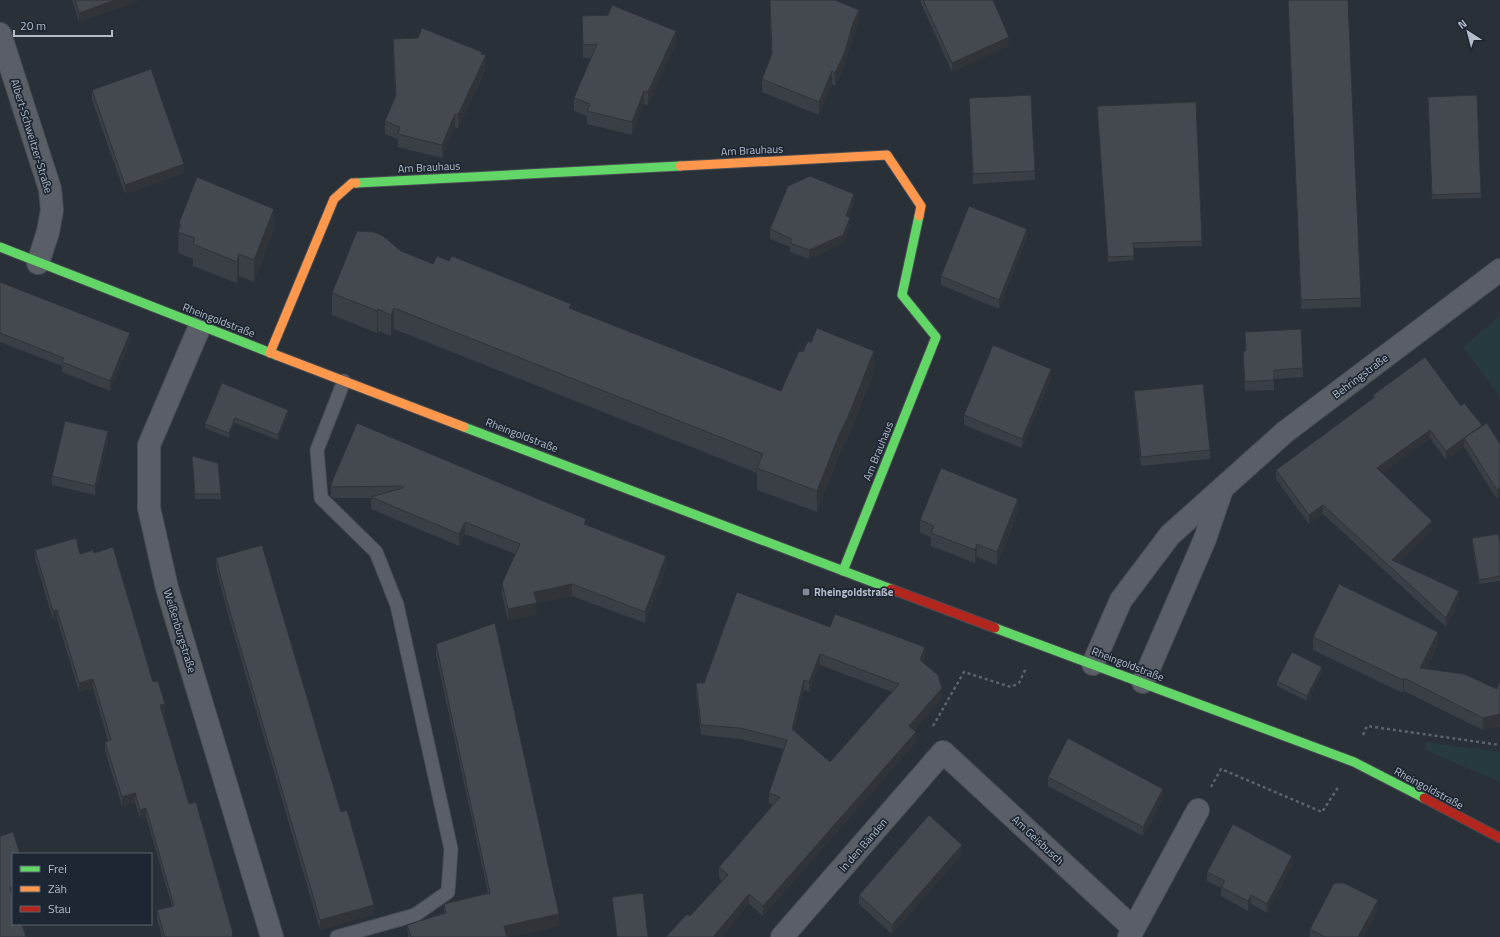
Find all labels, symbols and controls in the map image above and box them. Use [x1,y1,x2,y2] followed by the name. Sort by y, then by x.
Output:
[14,12,112,38] scale bar
[1448,12,1488,52] north arrow
[1454,15,1470,33] text: N
[20,16,46,35] text: 20 m
[7,77,57,195] street label: Albert-Schweitzer-Straße
[720,140,784,160] street label: Am Brauhaus
[397,157,461,177] street label: Am Brauhaus
[180,299,258,341] street label: Rheingoldstraße
[1329,349,1392,402] street label: Behringstraße
[483,414,561,456] street label: Rheingoldstraße
[859,419,897,483] street label: Am Brauhaus
[814,584,894,600] place label: Rheingoldstraße
[160,587,200,675] street label: Weißenburgstraße
[801,587,811,597] marker: Rheingoldstraße
[1089,643,1167,685] street label: Rheingoldstraße
[1391,763,1467,813] street label: Rheingoldstraße
[1009,812,1067,868] street label: Am Geisbusch
[835,815,891,875] street label: In den Bänden
[12,853,152,925] legend
[48,859,67,878] text: Frei
[48,879,67,898] text: Zäh
[48,899,71,918] text: Stau

